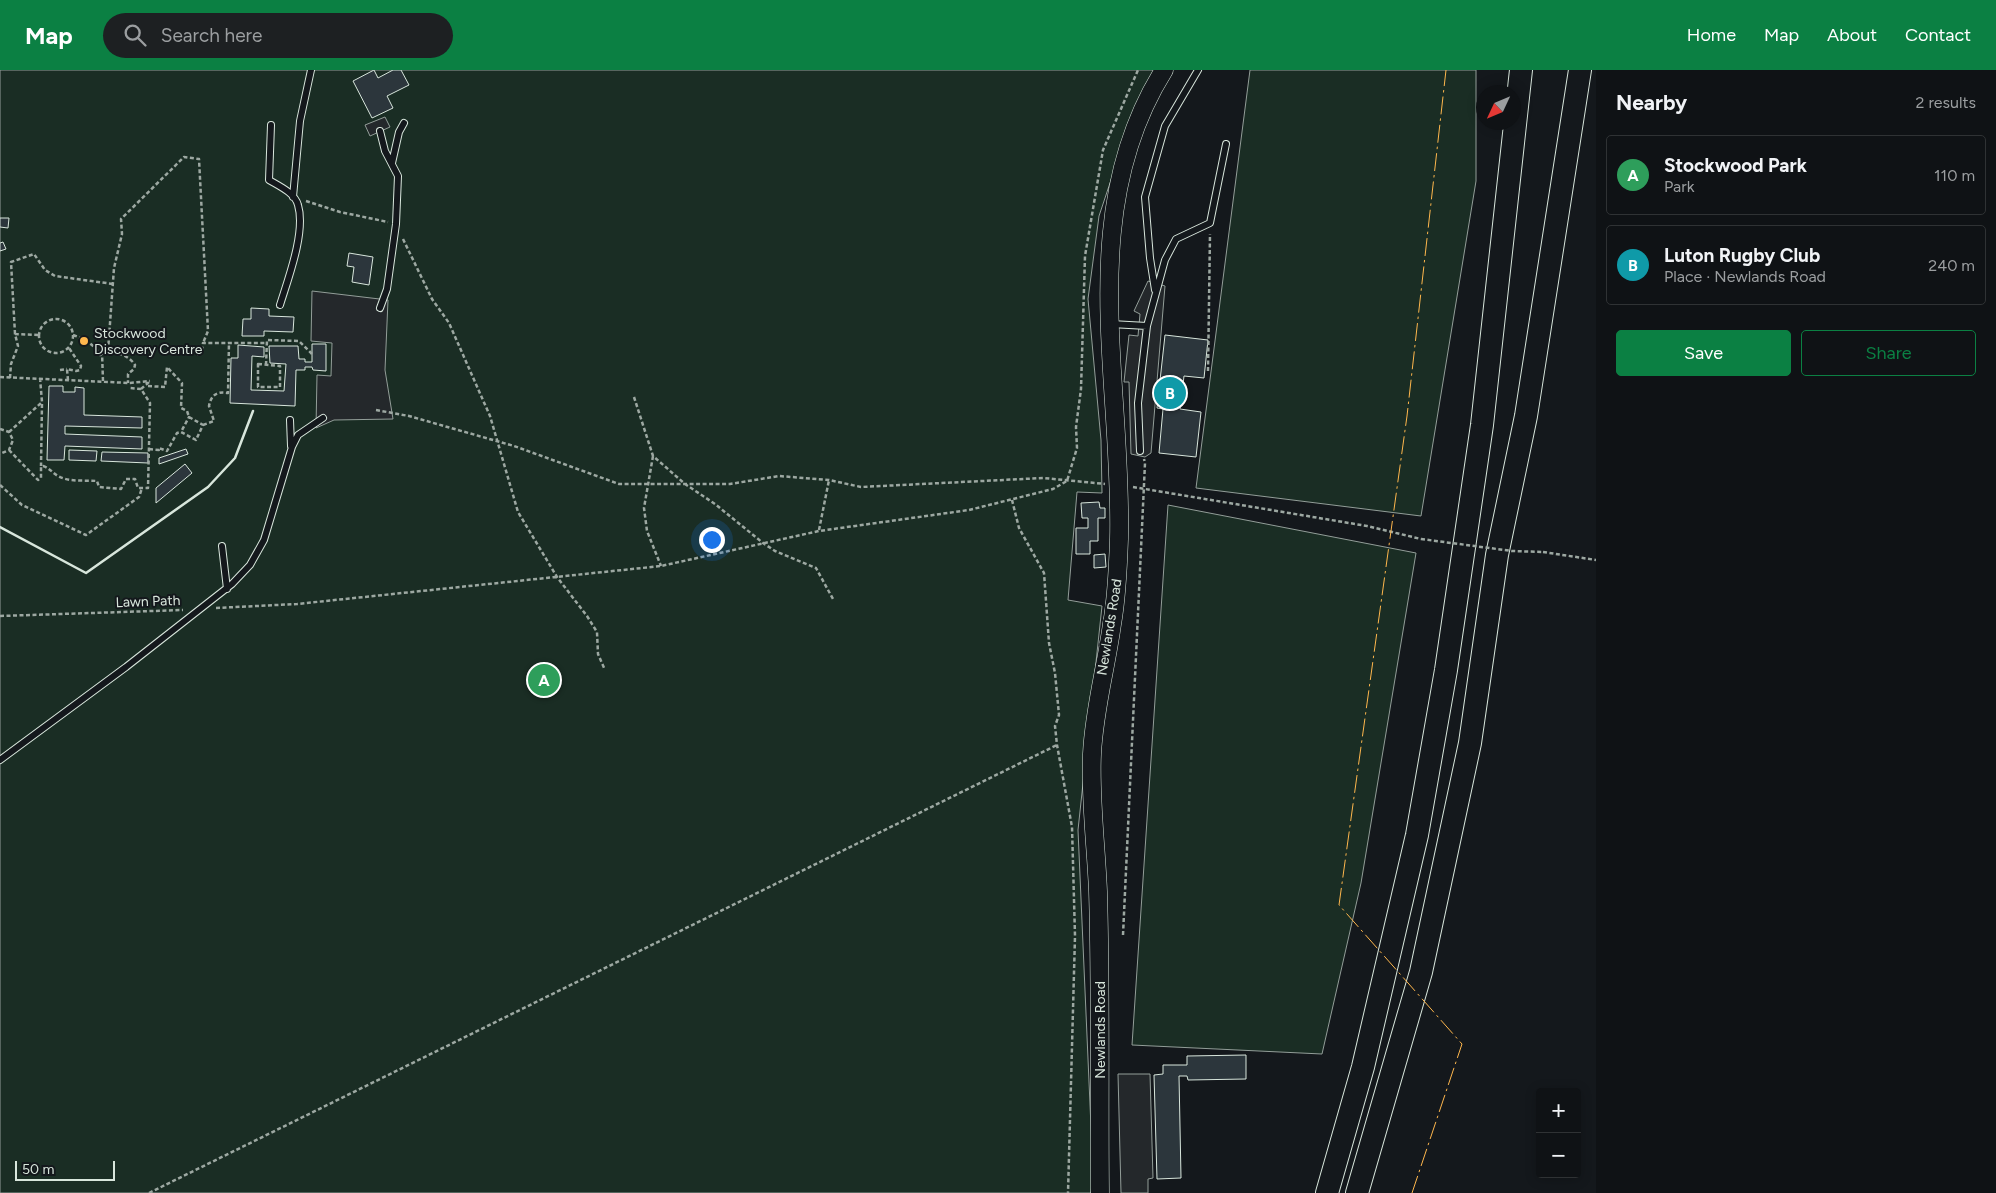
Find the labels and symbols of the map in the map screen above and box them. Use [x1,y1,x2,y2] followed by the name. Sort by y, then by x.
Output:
[1476,85,1521,130] north arrow
[94,325,203,358] place label: Stockwood Discovery Centre
[78,335,90,347] marker: Stockwood Discovery Centre
[1154,374,1186,412] pin: B
[699,527,725,553] your location
[1093,577,1126,677] street label: Newlands Road
[115,592,181,611] street label: Lawn Path
[528,661,560,699] pin: A
[1092,981,1109,1079] street label: Newlands Road
[15,1158,115,1181] scale bar

